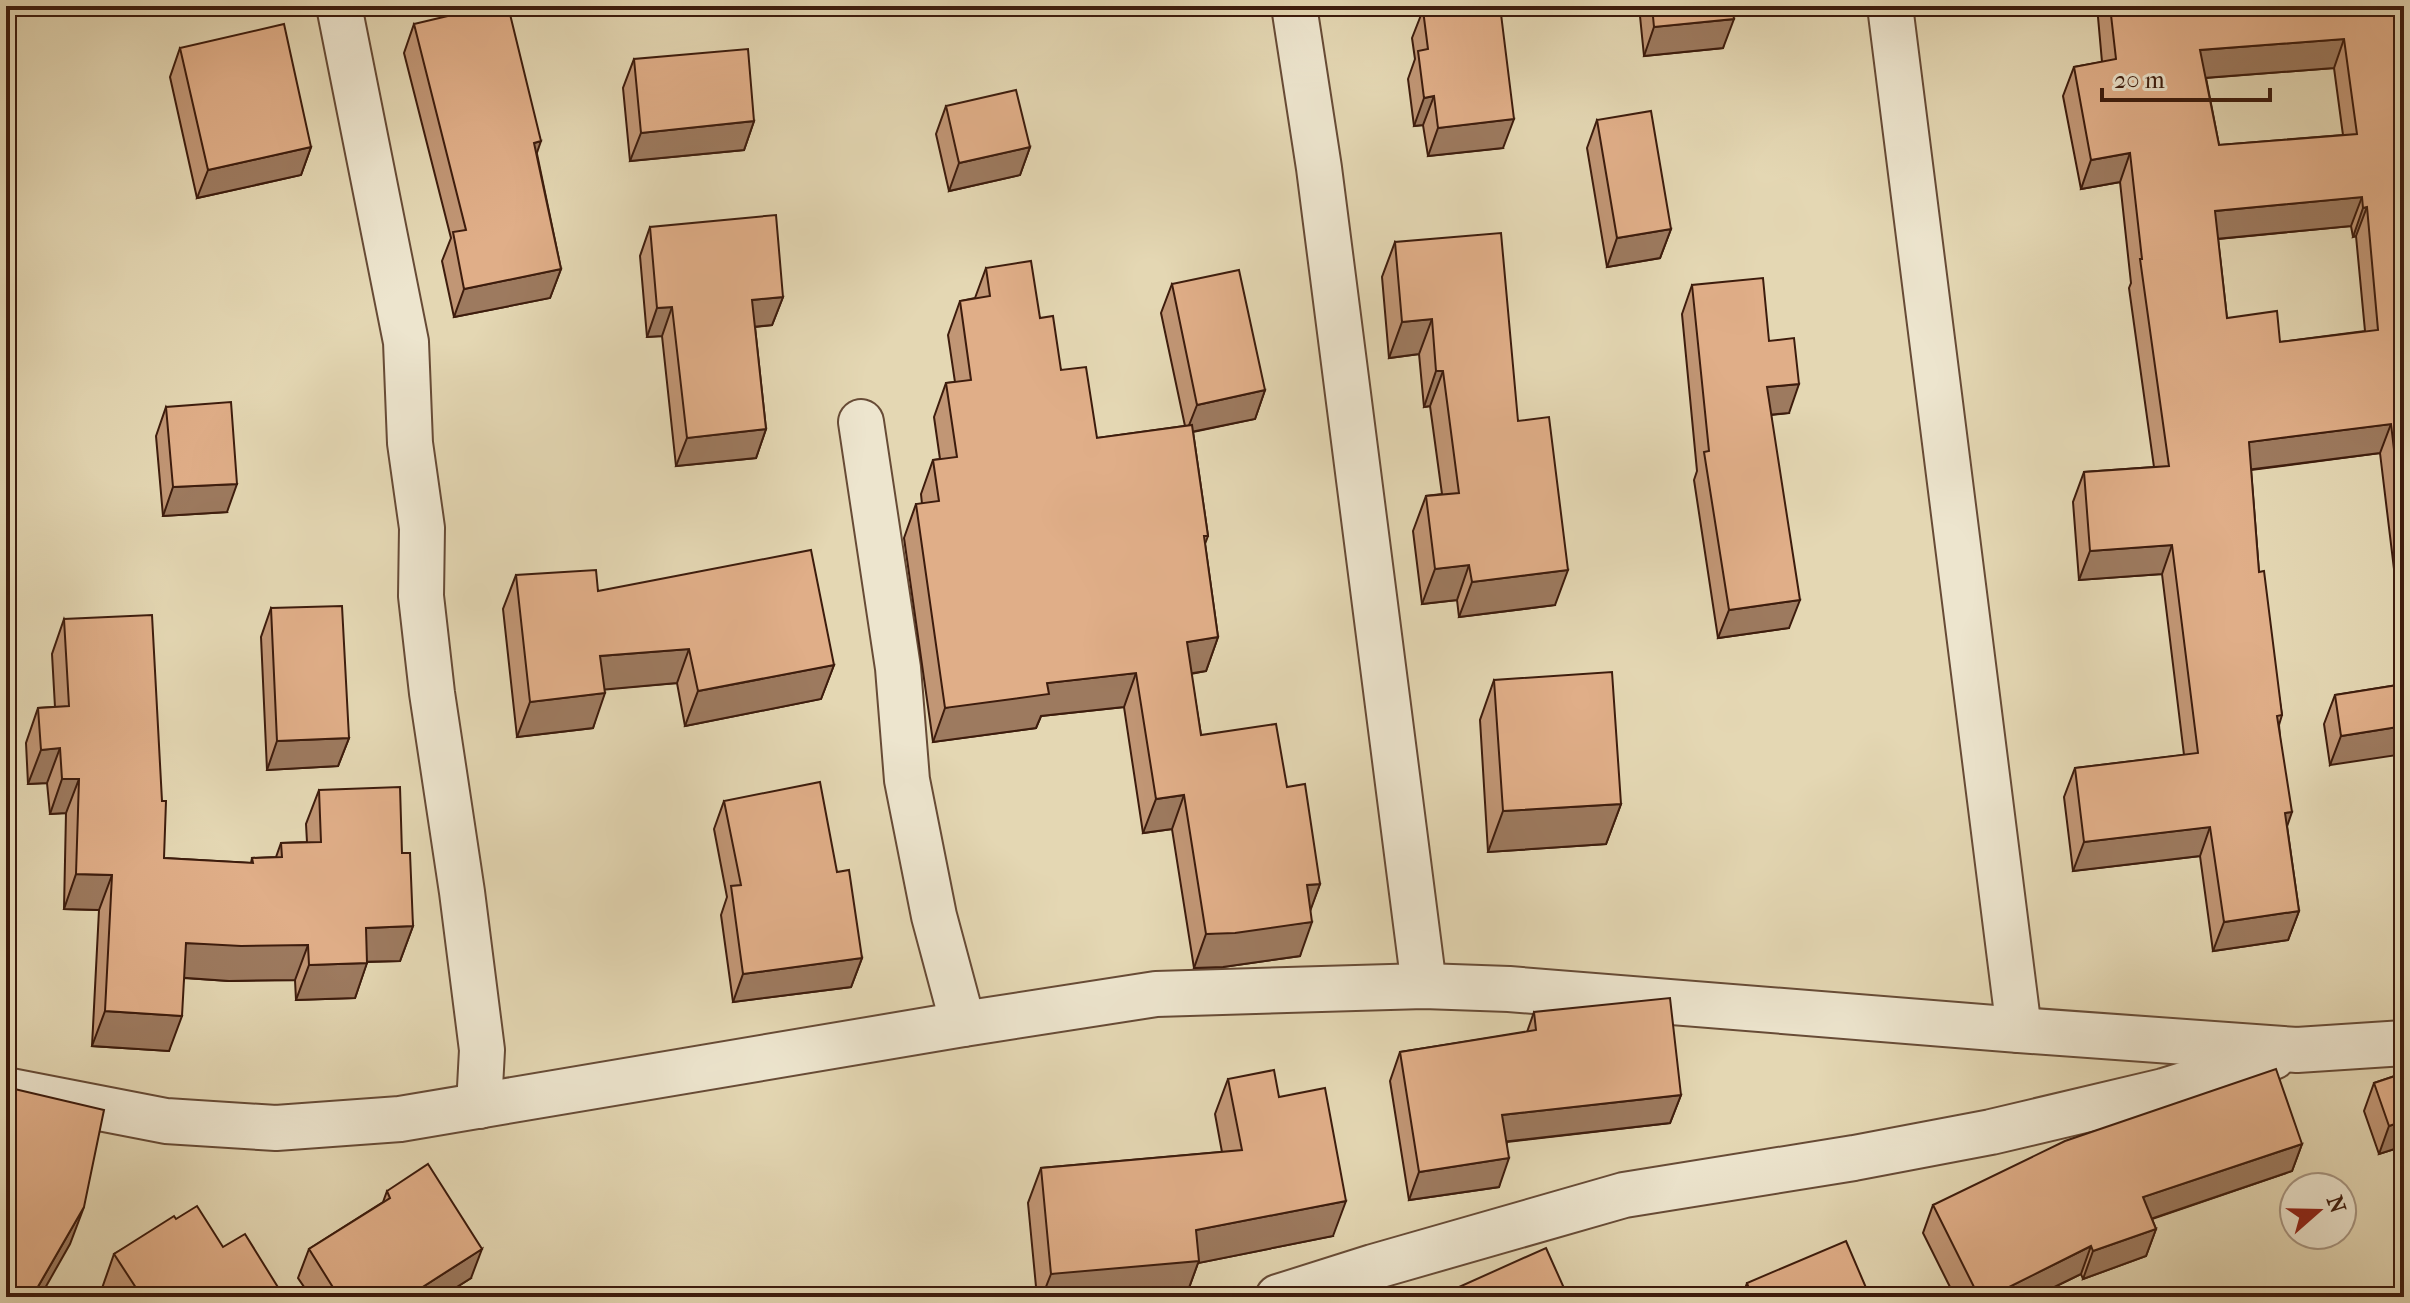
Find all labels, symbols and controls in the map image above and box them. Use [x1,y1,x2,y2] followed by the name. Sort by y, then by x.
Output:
[2102,52,2270,102] scale bar
[2114,66,2165,94] text: 20 m
[2278,1171,2358,1251] north arrow
[2321,1192,2351,1217] text: N

